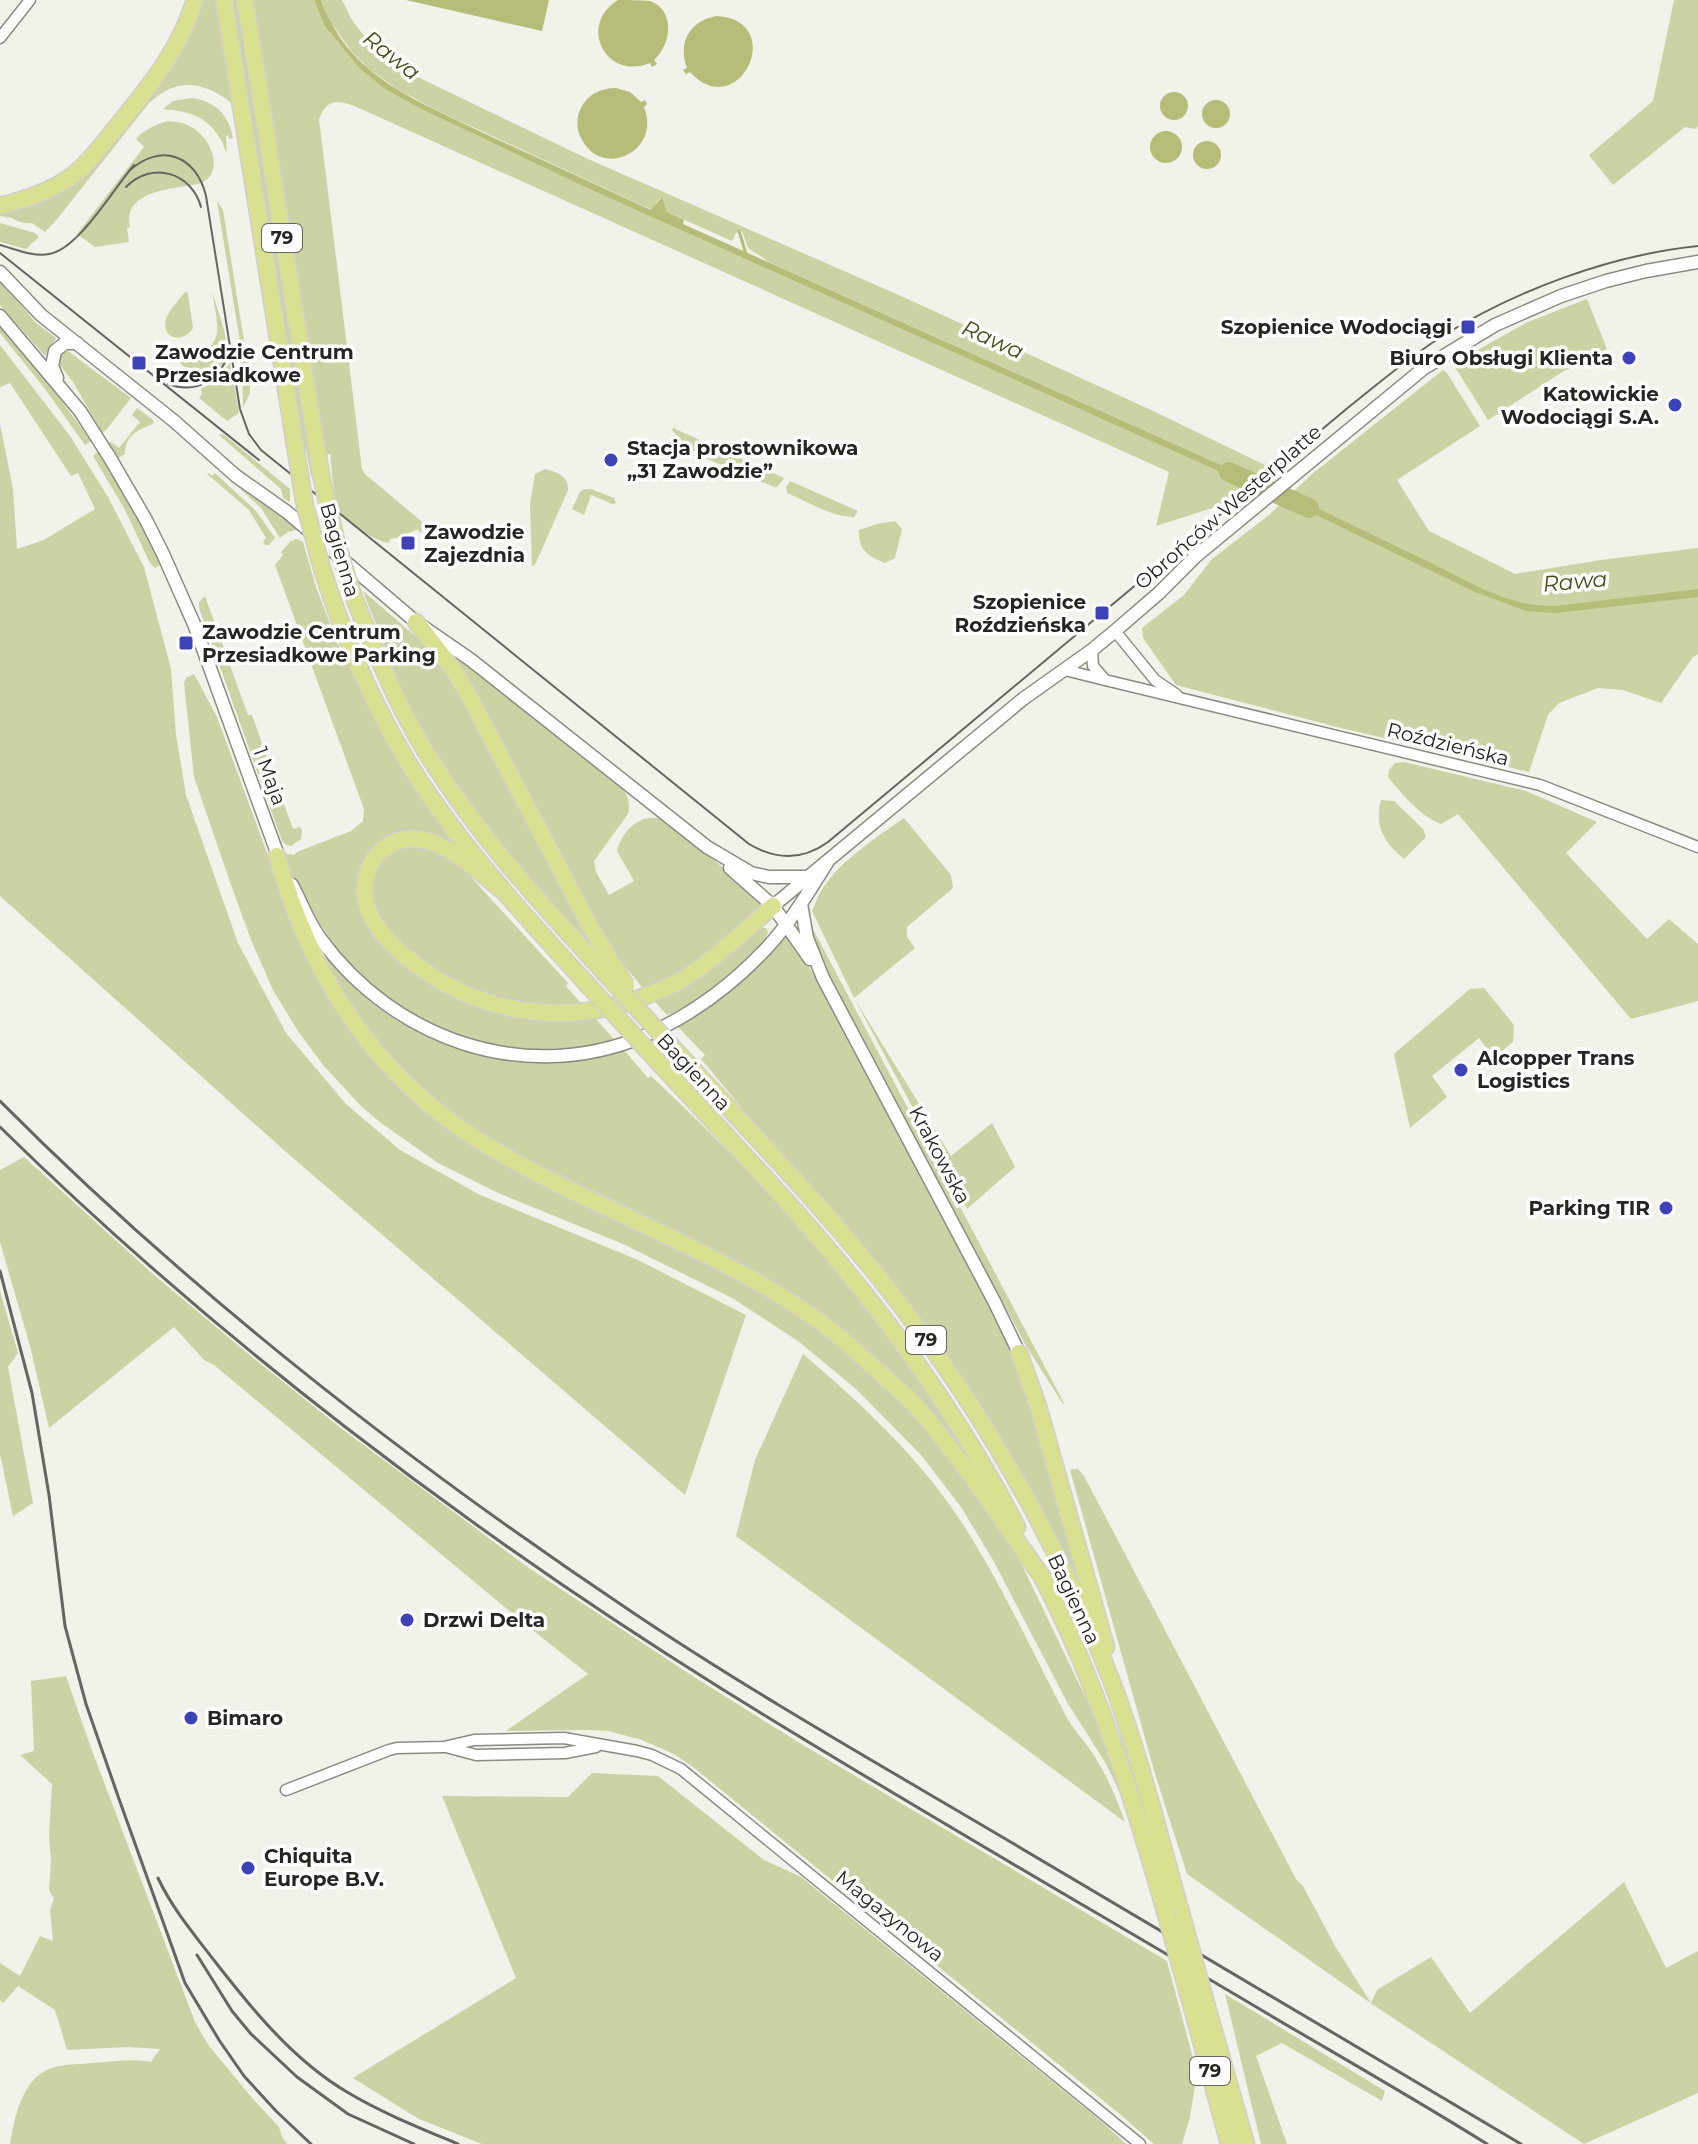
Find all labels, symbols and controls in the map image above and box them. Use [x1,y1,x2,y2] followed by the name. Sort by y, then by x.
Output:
[358,25,426,86] water label: Rawa
[262,224,302,252] road number: 79
[958,314,1028,365] water label: Rawa
[1221,315,1452,339] place label: Szopienice Wodociągi
[1459,318,1477,336] marker: Szopienice Wodociągi
[155,340,354,387] place label: Zawodzie Centrum Przesiadkowe
[1390,346,1613,370] place label: Biuro Obsługi Klienta
[1620,349,1638,367] marker: Biuro Obsługi Klienta
[130,354,148,372] marker: Zawodzie Centrum Przesiadkowe
[1501,382,1659,429] place label: Katowickie Wodociągi S.A.
[1666,396,1684,414] marker: Katowickie Wodociągi S.A.
[1130,419,1326,595] street label: Obrońców Westerplatte
[627,436,858,483] place label: Stacja prostownikowa „31 Zawodzie”
[602,451,620,469] marker: Stacja prostownikowa „31 Zawodzie”
[315,500,365,600] street label: Bagienna
[424,520,525,567] place label: Zawodzie Zajezdnia
[399,534,417,552] marker: Zawodzie Zajezdnia
[1542,565,1608,598] water label: Rawa
[955,590,1086,637] place label: Szopienice Roździeńska
[1093,604,1111,622] marker: Szopienice Roździeńska
[202,620,436,667] place label: Zawodzie Centrum Przesiadkowe Parking
[177,634,195,652] marker: Zawodzie Centrum Przesiadkowe Parking
[1384,717,1512,771] street label: Roździeńska
[248,743,292,809] street label: 1 Maja
[652,1028,736,1116] street label: Bagienna
[1476,1046,1635,1093] place label: Alcopper Trans Logistics
[1452,1061,1470,1079] marker: Alcopper Trans Logistics
[904,1102,976,1208] street label: Krakowska
[1528,1196,1650,1220] place label: Parking TIR
[1657,1199,1675,1217] marker: Parking TIR
[906,1326,946,1354] road number: 79
[1043,1550,1105,1648] street label: Bagienna
[423,1608,545,1632] place label: Drzwi Delta
[398,1611,416,1629] marker: Drzwi Delta
[207,1706,283,1730] place label: Bimaro
[182,1709,200,1727] marker: Bimaro
[264,1844,384,1891] place label: Chiquita Europe B.V.
[239,1859,257,1877] marker: Chiquita Europe B.V.
[831,1865,949,1967] street label: Magazynowa
[1190,2057,1230,2085] road number: 79

